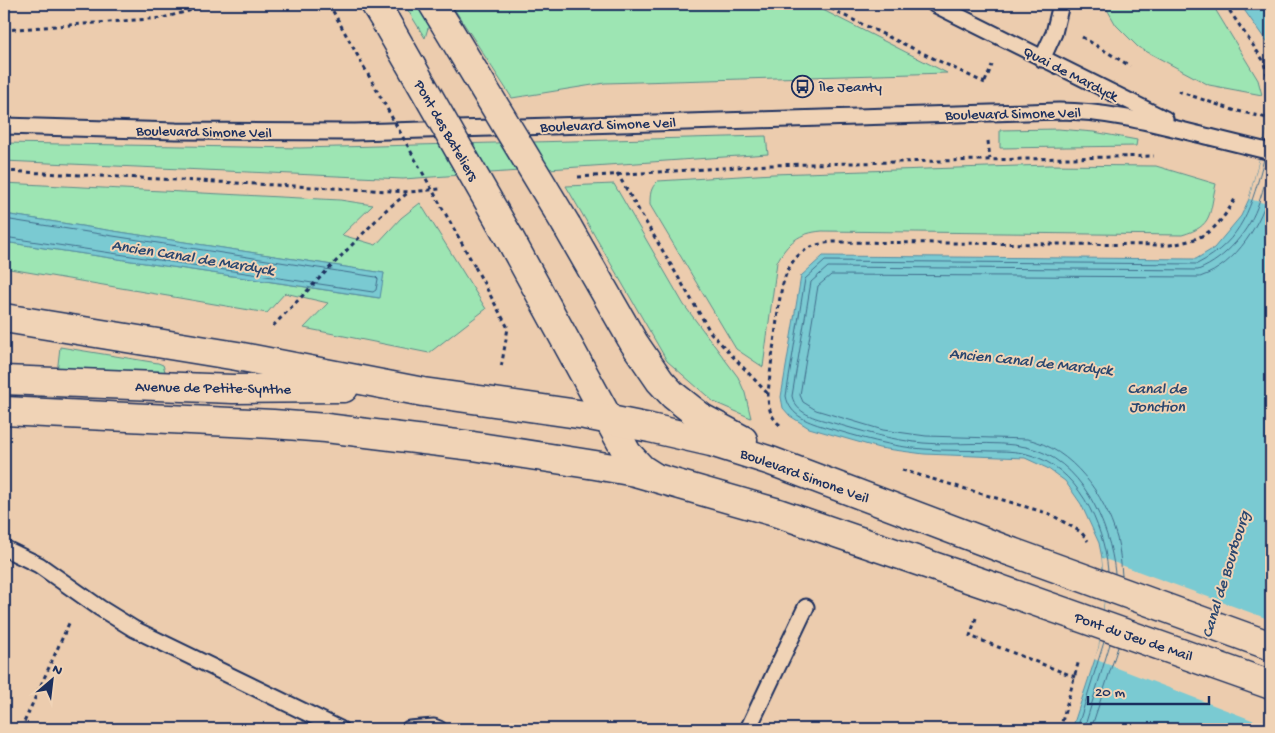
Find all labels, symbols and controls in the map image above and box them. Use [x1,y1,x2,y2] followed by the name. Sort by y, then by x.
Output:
[1020,43,1122,107] street label: Quai de Mardyck
[791,74,815,98] bus stop icon: Île Jeanty
[409,77,482,185] street label: Pont des Bateliers
[818,79,882,97] place label: Île Jeanty
[944,105,1081,125] street label: Boulevard Simone Veil
[539,115,676,137] street label: Boulevard Simone Veil
[135,123,272,143] street label: Boulevard Simone Veil
[110,237,277,282] water label: Ancien Canal de Mardyck
[948,345,1115,382] water label: Ancien Canal de Mardyck
[135,379,291,399] street label: Avenue de Petite-Synthe
[1128,381,1187,418] water label: Canal de Jonction
[736,445,871,509] street label: Boulevard Simone Veil
[1199,509,1256,641] water label: Canal de Bourbourg
[1071,609,1195,667] street label: Pont du Jeu de Mail
[28,656,78,706] north arrow
[49,661,65,680] text: N
[1088,673,1209,705] scale bar
[1095,684,1125,702] text: 20 m

